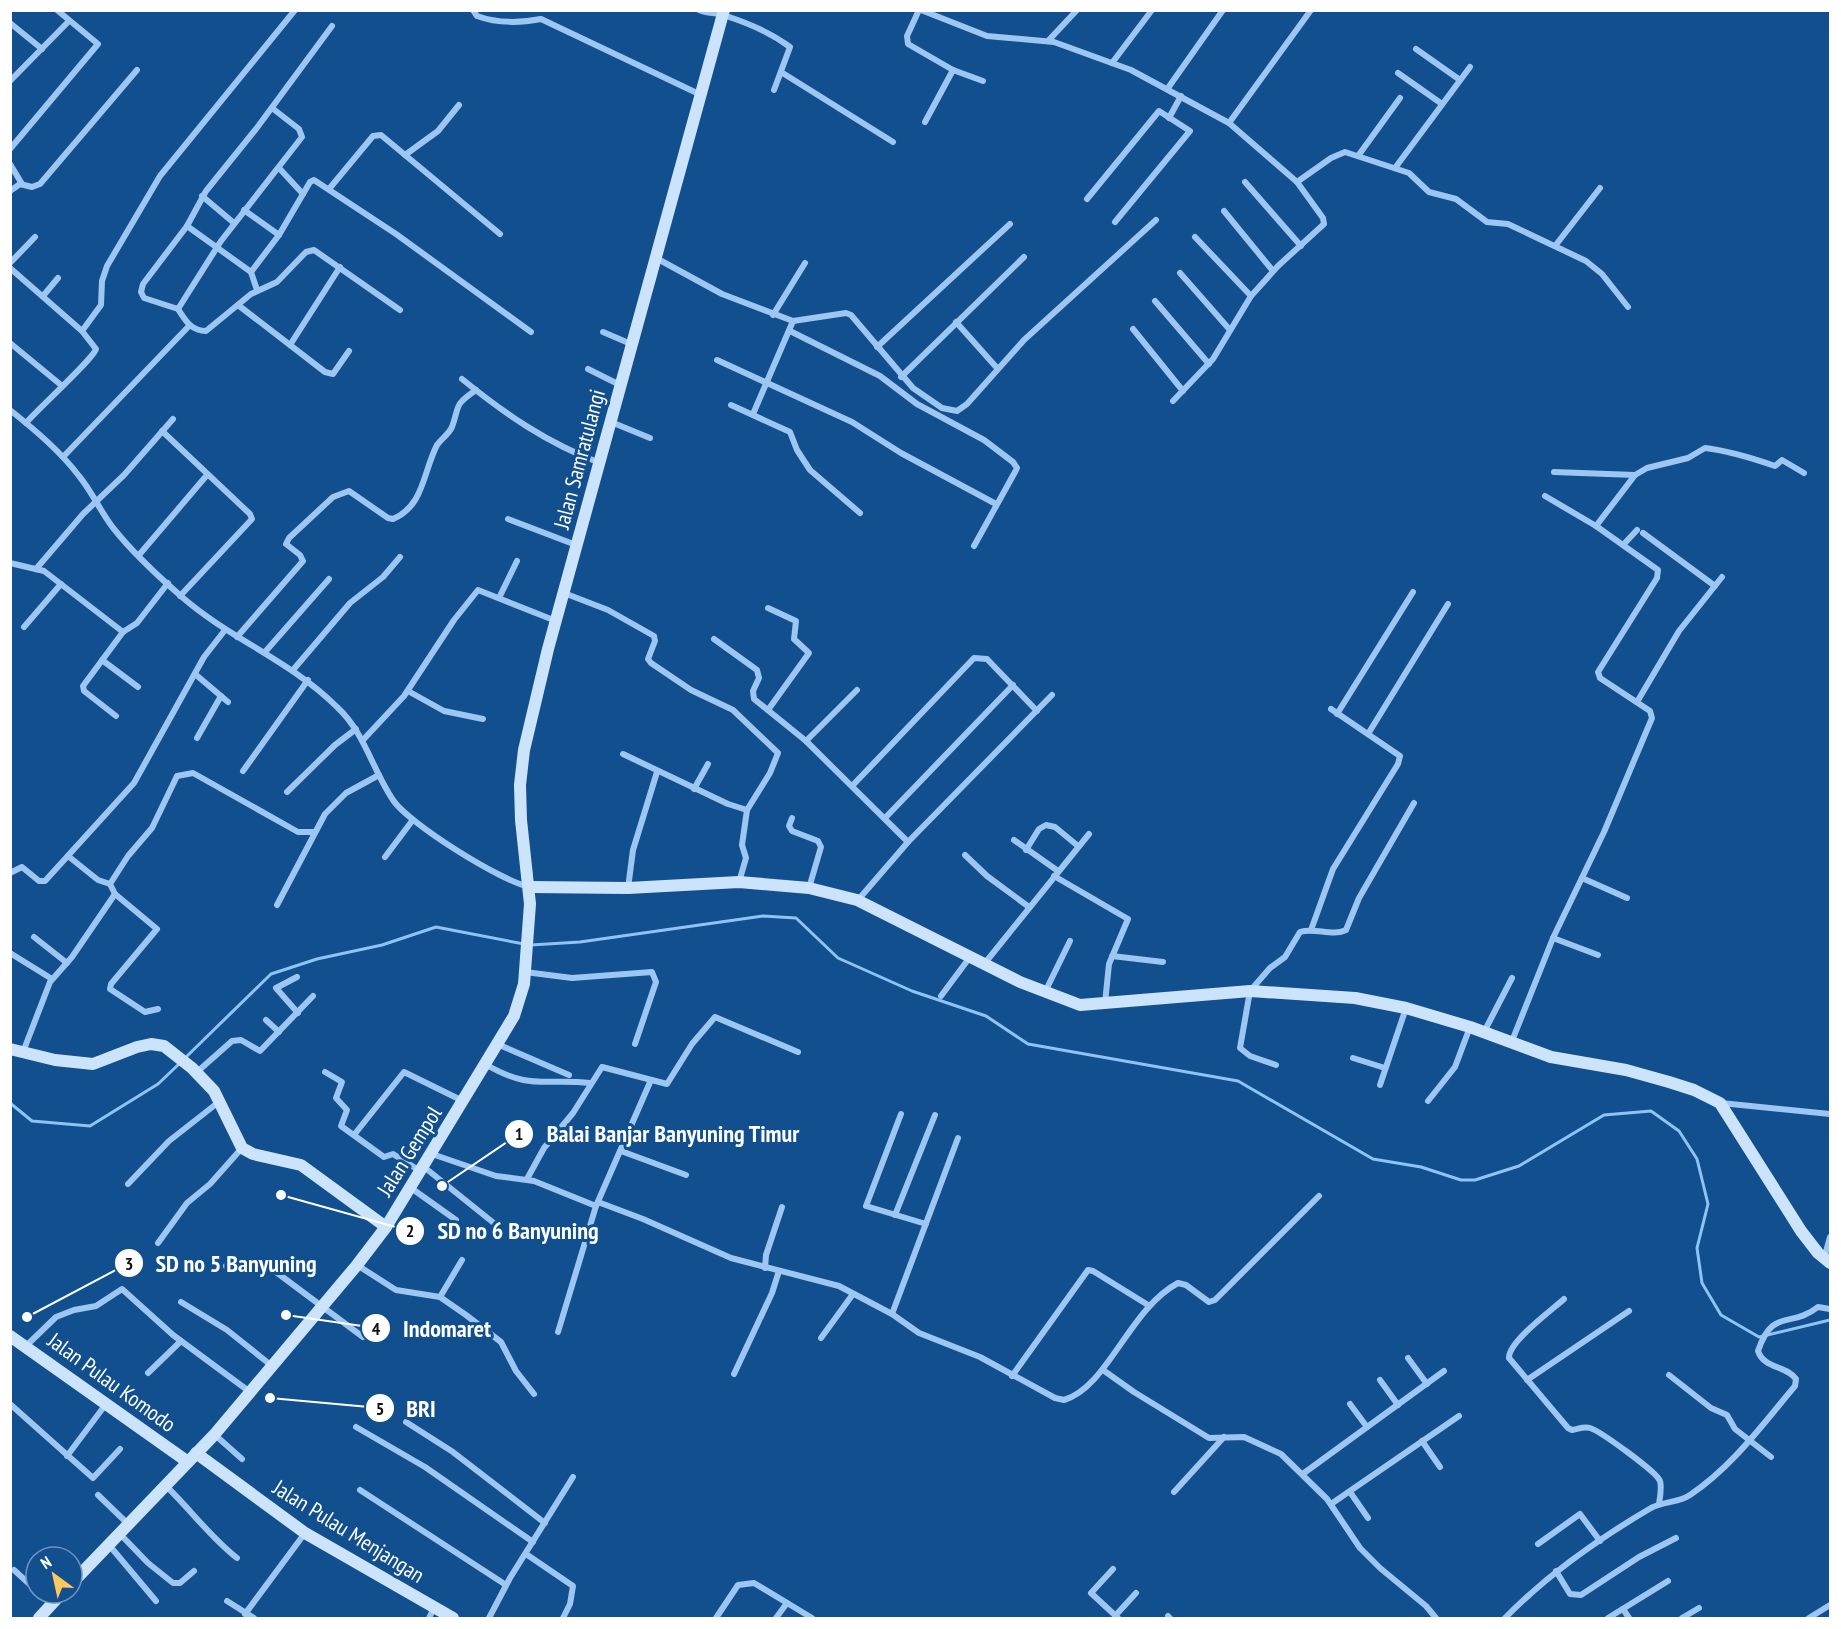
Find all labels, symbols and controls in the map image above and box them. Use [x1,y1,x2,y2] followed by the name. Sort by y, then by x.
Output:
[547,386,611,533] street label: Jalan Samratulangi
[370,1100,448,1202] street label: Jalan Gempol
[504,1113,811,1155] callout: Balai Banjar Banyuning Timur
[547,1118,800,1149] text: Balai Banjar Banyuning Timur
[515,1122,523,1145] text: 1
[395,1210,611,1252] callout: SD no 6 Banyuning
[437,1215,599,1246] text: SD no 6 Banyuning
[406,1219,414,1242] text: 2
[114,1242,329,1284] callout: SD no 5 Banyuning
[155,1248,317,1279] text: SD no 5 Banyuning
[125,1252,133,1275] text: 3
[361,1307,503,1349] callout: Indomaret
[403,1313,491,1344] text: Indomaret
[372,1317,381,1340] text: 4
[42,1325,182,1438] street label: Jalan Pulau Komodo
[365,1387,448,1429] callout: BRI
[406,1393,436,1424] text: BRI
[376,1397,384,1420] text: 5
[267,1473,430,1589] street label: Jalan Pulau Menjangan
[24,1545,84,1605] north arrow
[37,1552,55,1573] text: N

